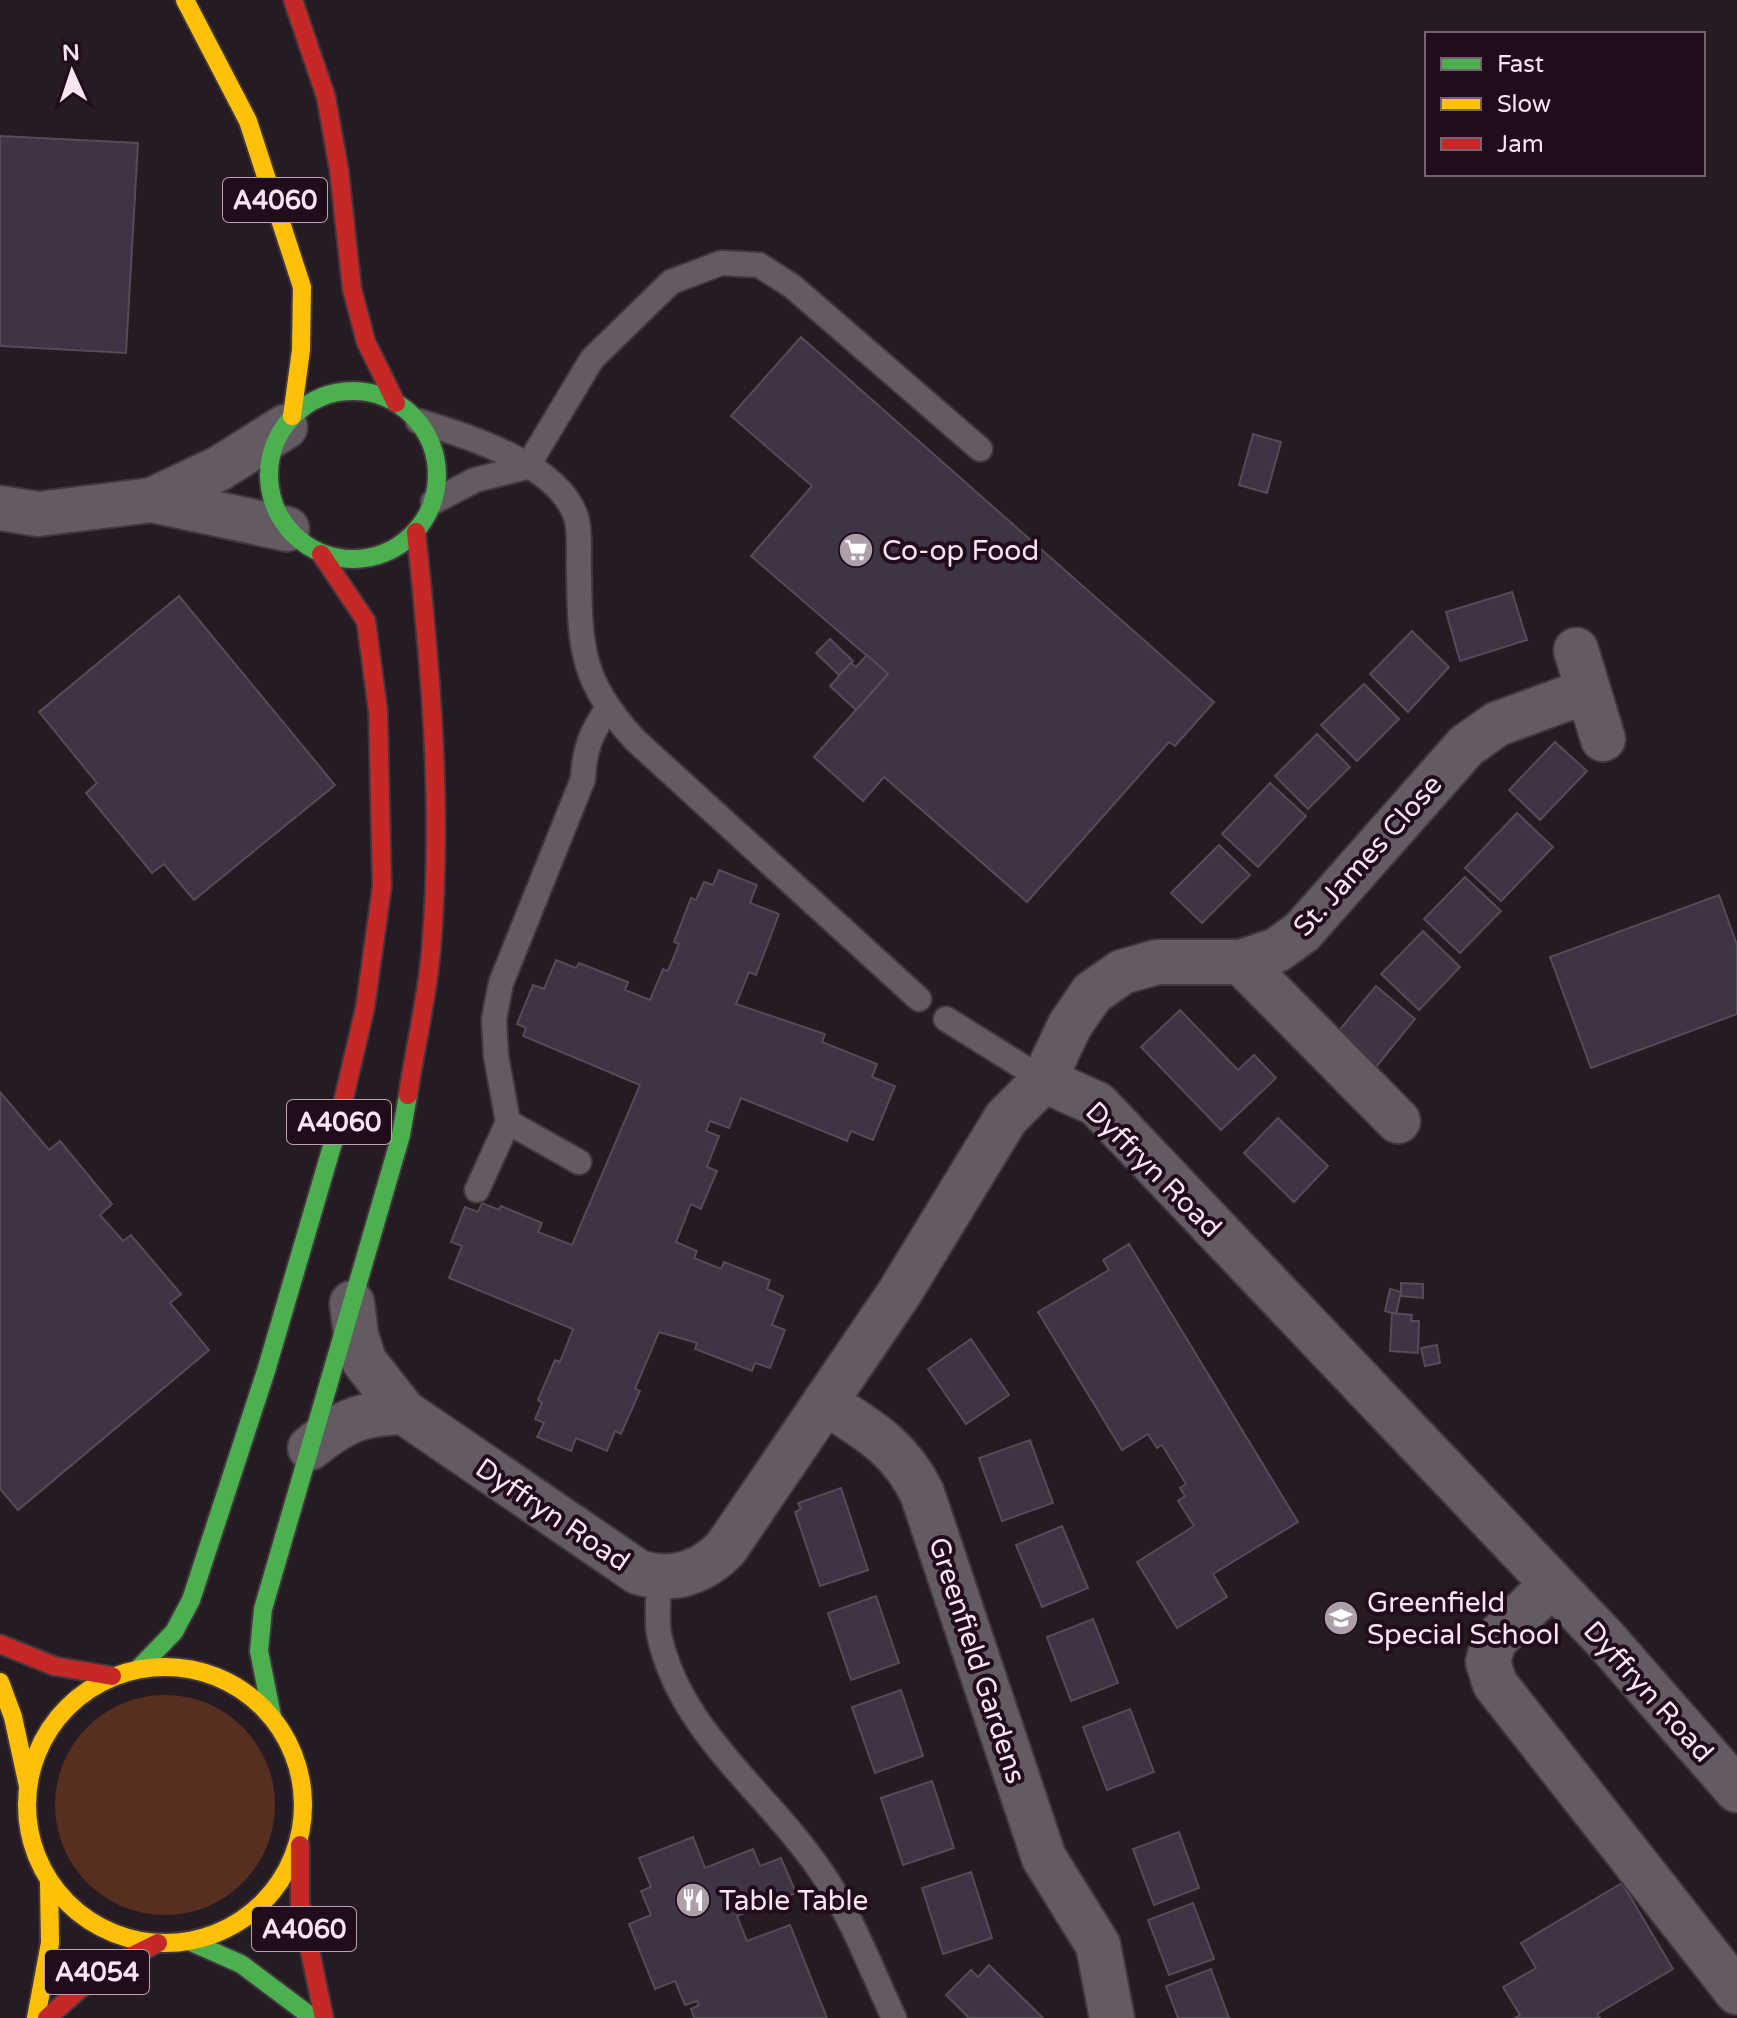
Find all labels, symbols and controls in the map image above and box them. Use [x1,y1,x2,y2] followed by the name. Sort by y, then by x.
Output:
[32,32,112,112] north arrow
[1425,32,1705,176] legend
[62,40,81,66] text: N
[1497,50,1544,79] text: Fast
[1497,90,1551,119] text: Slow
[1497,130,1544,159] text: Jam
[223,178,327,222] road number: A4060
[837,531,875,569] supermarket icon: Co-op Food
[882,534,1039,568] place label: Co-op Food
[1286,768,1449,943] street label: St. James Close
[1078,1095,1228,1245] street label: Dyffryn Road
[287,1100,391,1144] road number: A4060
[469,1451,636,1579] street label: Dyffryn Road
[921,1533,1033,1788] street label: Greenfield Gardens
[1367,1586,1560,1652] place label: Greenfield Special School
[1322,1599,1360,1637] school or university icon: Greenfield Special School
[1576,1614,1721,1769] street label: Dyffryn Road
[674,1881,712,1919] restaurant icon: Table Table
[719,1884,868,1918] place label: Table Table
[252,1907,356,1951] road number: A4060
[45,1950,149,1994] road number: A4054

